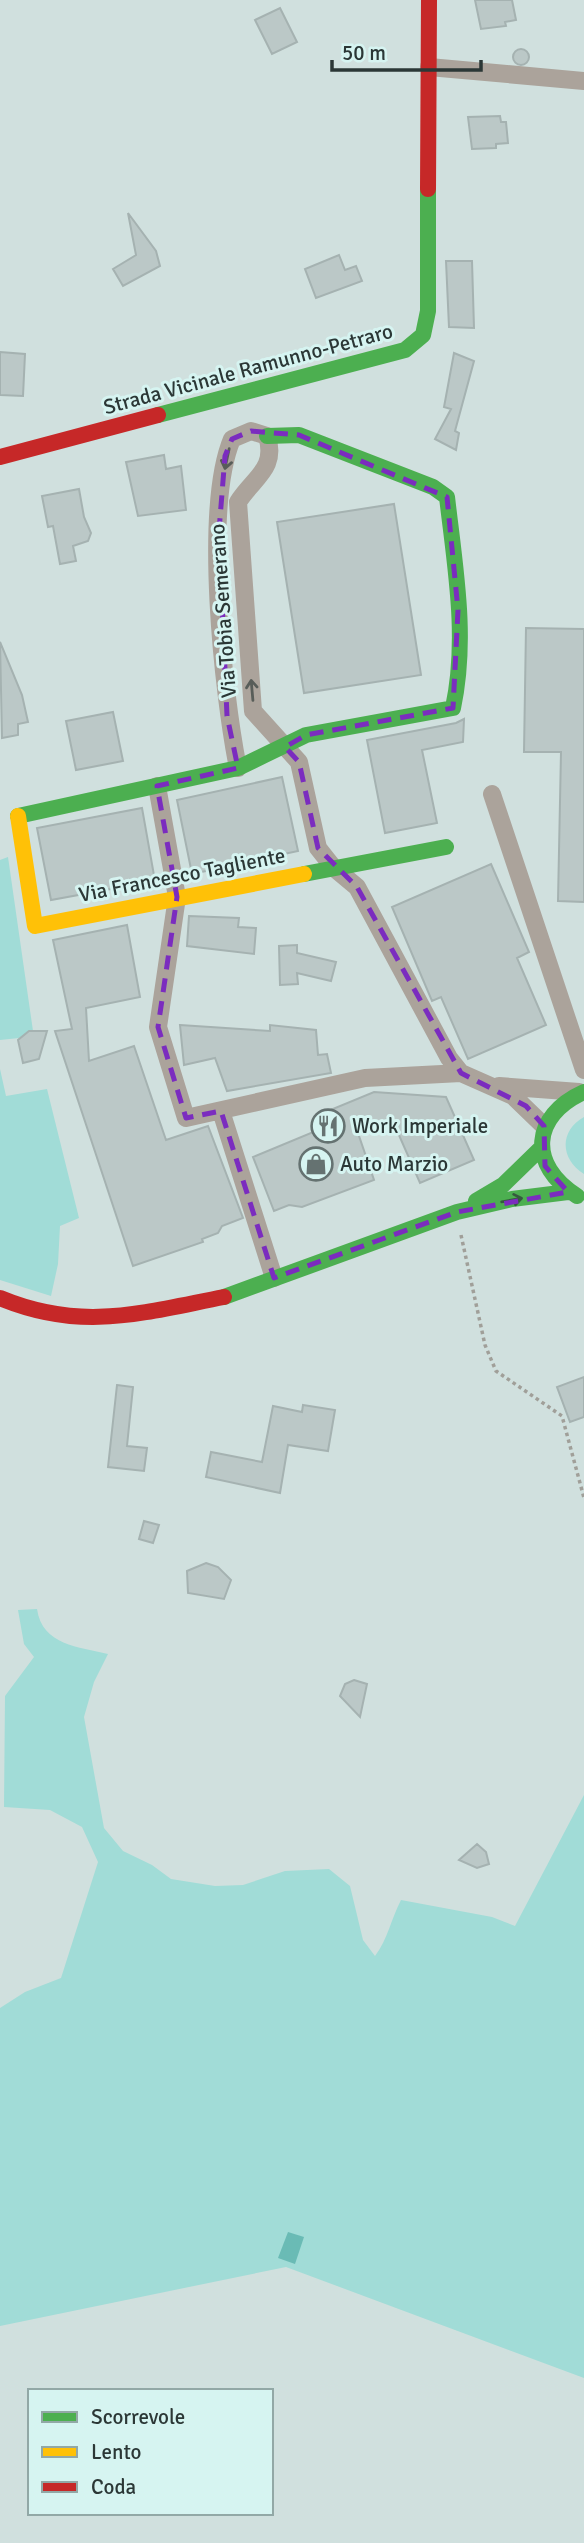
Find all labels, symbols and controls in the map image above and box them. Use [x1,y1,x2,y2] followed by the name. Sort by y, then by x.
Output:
[332,28,481,72] scale bar
[342,40,386,66] text: 50 m
[100,318,396,420] street label: Strada Vicinale Ramunno-Petraro
[219,447,233,470] one-way arrow
[204,523,242,699] street label: Via Tobia Semerano
[245,680,258,702] one-way arrow
[77,842,287,908] street label: Via Francesco Tagliente
[309,1107,347,1145] restaurant icon: Work Imperiale
[352,1113,488,1139] place label: Work Imperiale
[297,1145,335,1183] shop icon: Auto Marzio
[340,1151,448,1177] place label: Auto Marzio
[500,1193,523,1206] one-way arrow
[28,2389,273,2515] legend
[91,2404,185,2430] text: Scorrevole
[91,2439,141,2465] text: Lento
[91,2474,136,2500] text: Coda

